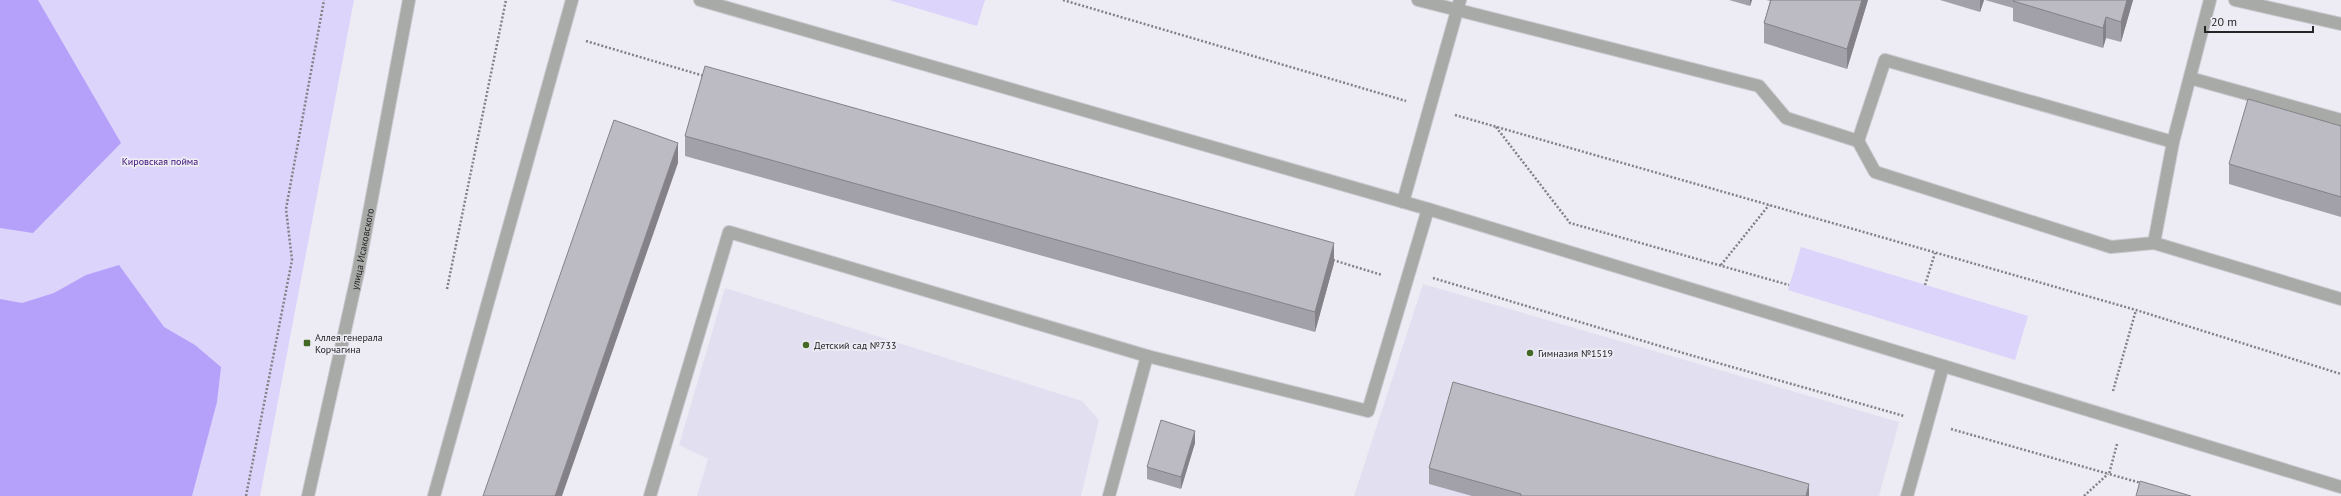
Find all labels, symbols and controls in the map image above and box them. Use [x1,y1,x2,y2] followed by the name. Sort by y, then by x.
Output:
[2205,8,2313,34] scale bar
[2211,14,2237,29] text: 20 m
[122,155,198,168] park label: Кировская пойма
[348,207,376,291] street label: улица Исаковского
[315,331,383,356] place label: Аллея генерала Корчагина
[302,338,312,348] marker: Аллея генерала Корчагина
[814,339,896,352] place label: Детский сад №733
[801,340,811,350] marker: Детский сад №733
[1538,347,1613,360] place label: Гимназия №1519
[1525,348,1535,358] marker: Гимназия №1519

